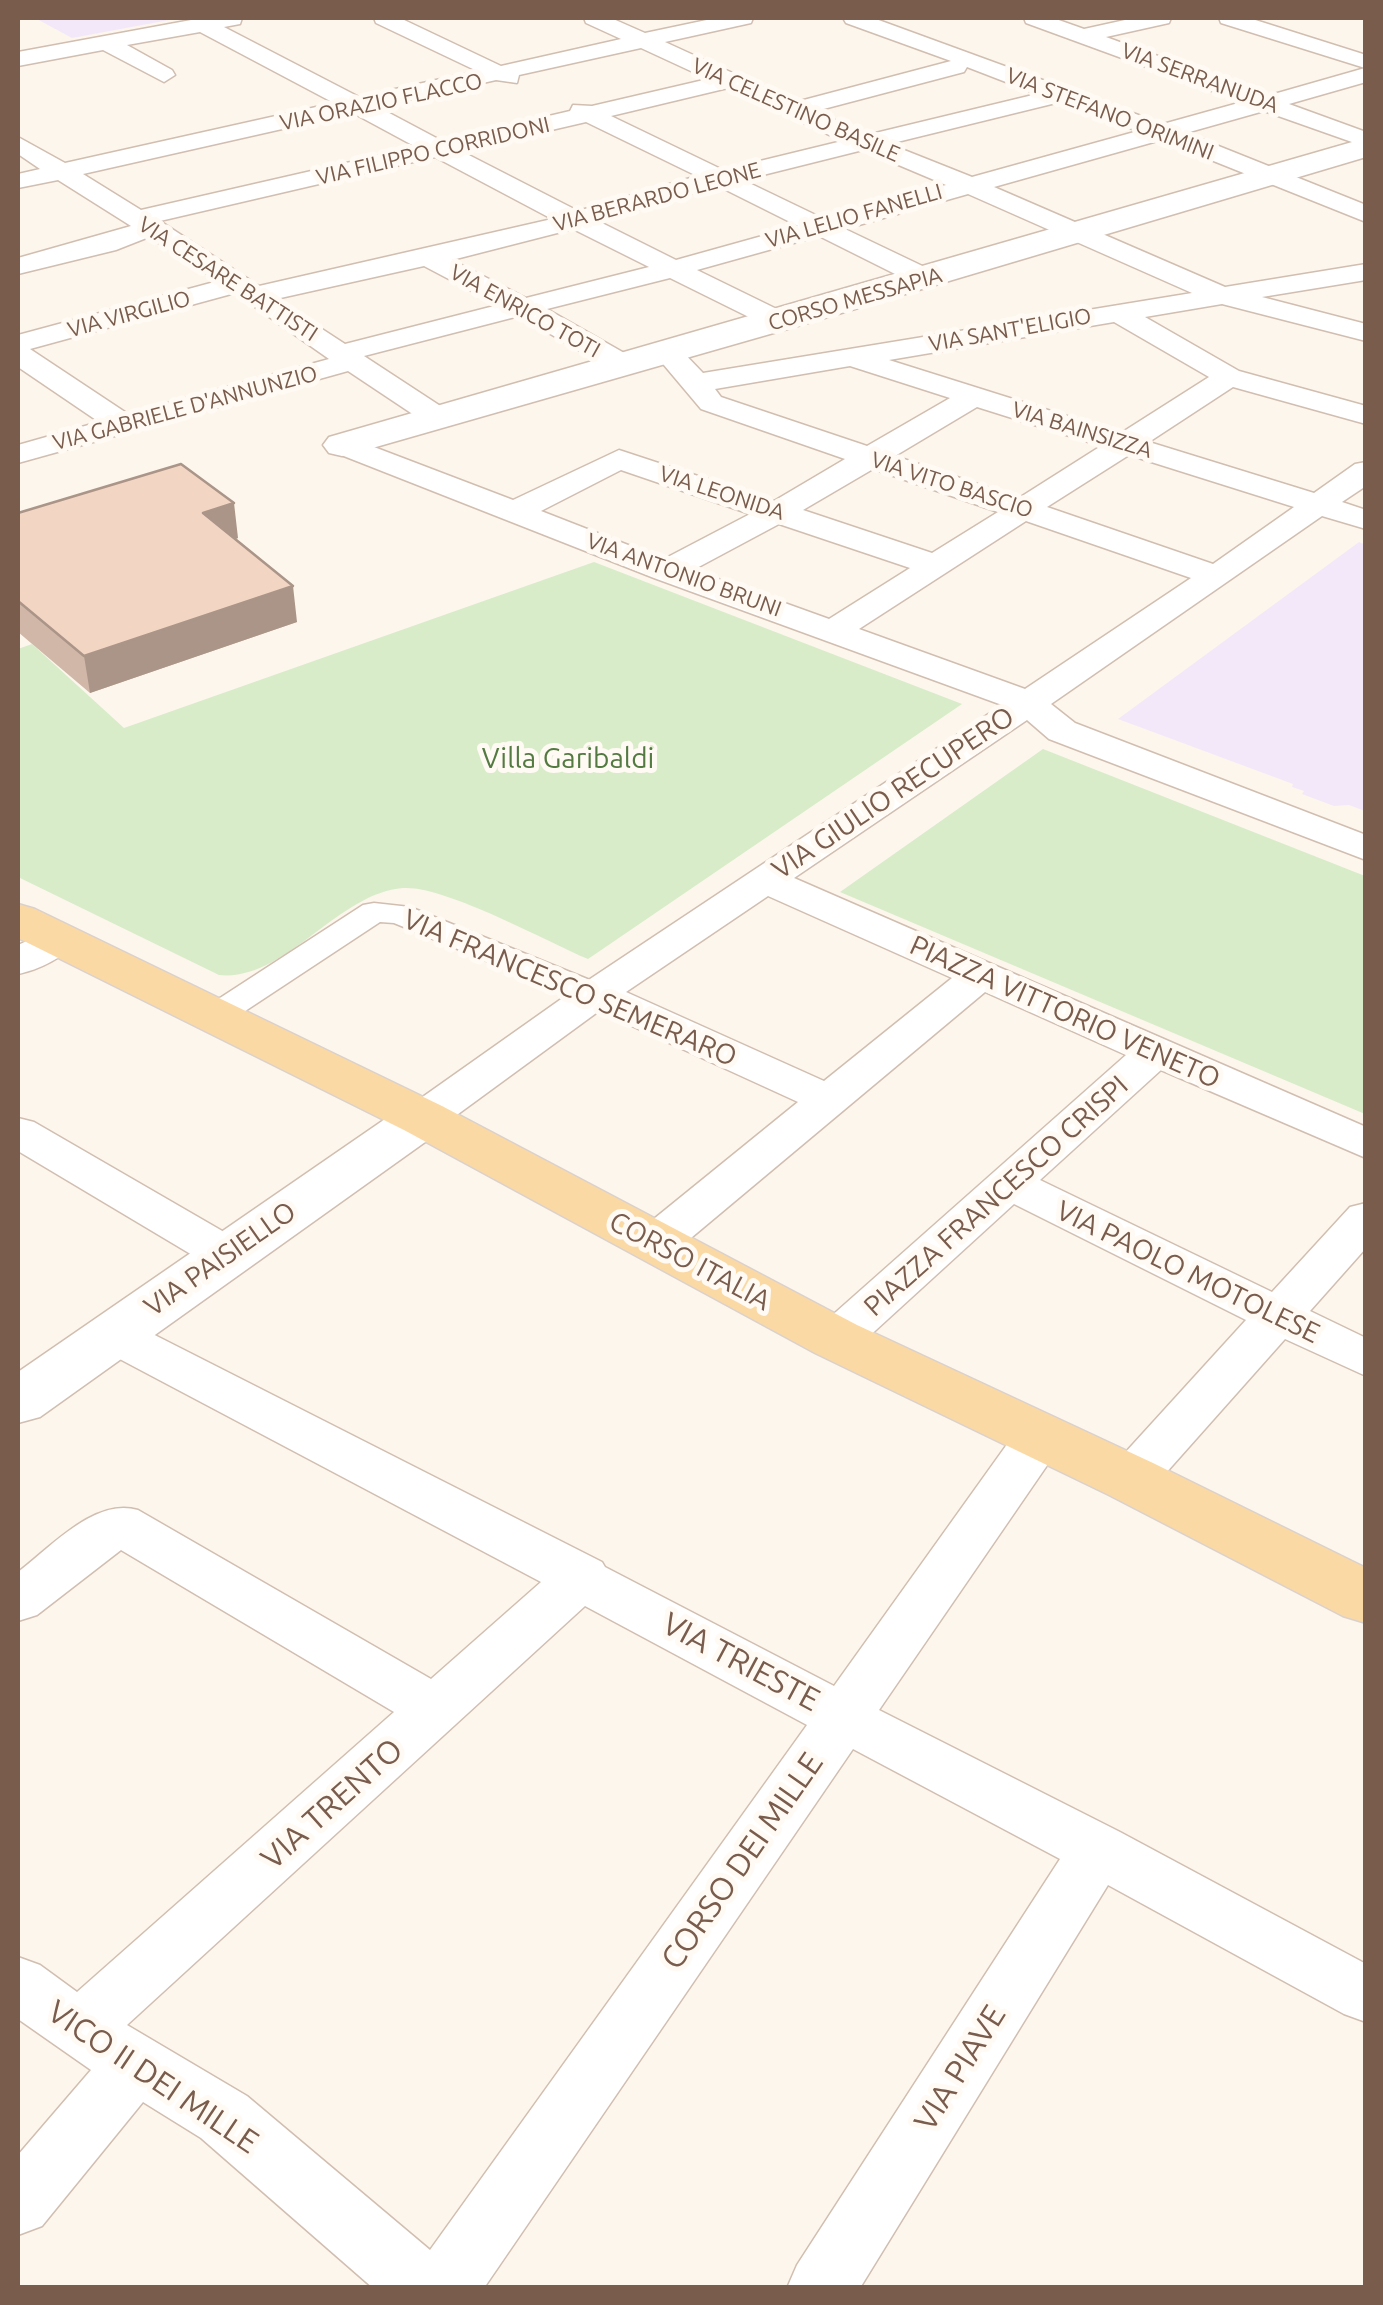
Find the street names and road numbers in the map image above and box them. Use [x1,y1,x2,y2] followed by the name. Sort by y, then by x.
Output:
[1118,37,1282,119] street label: VIA SERRANUDA
[688,52,904,168] street label: VIA CELESTINO BASILE
[1002,62,1218,166] street label: VIA STEFANO ORIMINI
[277,68,485,136] street label: VIA ORAZIO FLACCO
[314,111,552,191] street label: VIA FILIPPO CORRIDONI
[550,157,764,237] street label: VIA BERARDO LEONE
[763,178,945,254] street label: VIA LELIO FANELLI
[133,211,323,347] street label: VIA CESARE BATTISTI
[445,259,605,363] street label: VIA ENRICO TOTI
[765,262,945,336] street label: CORSO MESSAPIA
[65,285,193,343] street label: VIA VIRGILIO
[927,303,1093,357] street label: VIA SANT'ELIGIO
[50,360,320,456] street label: VIA GABRIELE D'ANNUNZIO
[1009,396,1155,464] street label: VIA BAINSIZZA
[868,446,1036,524] street label: VIA VITO BASCIO
[656,460,788,526] street label: VIA LEONIDA
[583,527,785,623] street label: VIA ANTONIO BRUNI
[766,699,1020,887] street label: VIA GIULIO RECUPERO
[398,902,742,1074] street label: VIA FRANCESCO SEMERARO
[905,928,1225,1096] street label: PIAZZA VITTORIO VENETO
[857,1069,1135,1323] street label: PIAZZA FRANCESCO CRISPI
[138,1194,302,1324] street label: VIA PAISIELLO
[1051,1194,1325,1350] street label: VIA PAOLO MOTOLESE
[604,1204,776,1318] street label: CORSO ITALIA
[656,1604,826,1720] street label: VIA TRIESTE
[253,1730,411,1878] street label: VIA TRENTO
[653,1745,831,1977] street label: CORSO DEI MILLE
[40,1992,266,2162] street label: VICO II DEI MILLE
[906,1998,1014,2138] street label: VIA PIAVE

